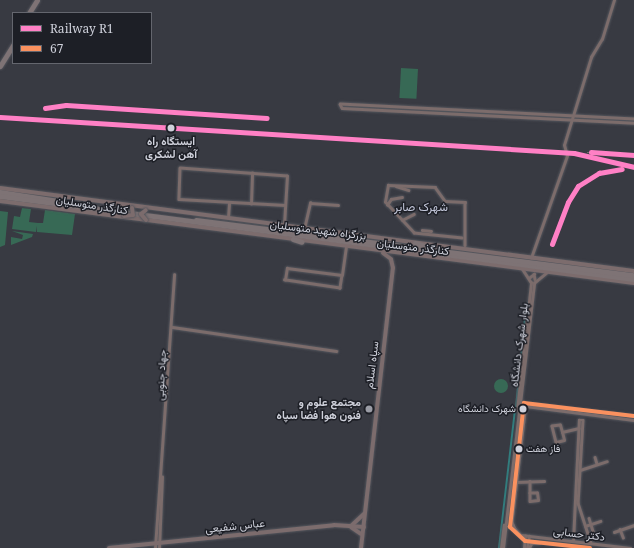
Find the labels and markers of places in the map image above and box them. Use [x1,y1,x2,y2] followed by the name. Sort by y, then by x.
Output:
[164,121,178,135] marker: ایستگاه راه آهن لشکری
[145,135,197,161] place label: ایستگاه راه آهن لشکری
[277,396,361,422] place label: مجتمع علوم و فنون هوا فضا سپاه
[458,403,516,415] place label: شهرک دانشگاه
[364,404,374,414] marker: مجتمع علوم و فنون هوا فضا سپاه
[518,404,528,414] marker: شهرک دانشگاه
[526,443,560,455] place label: فاز هفت
[514,444,524,454] marker: فاز هفت

